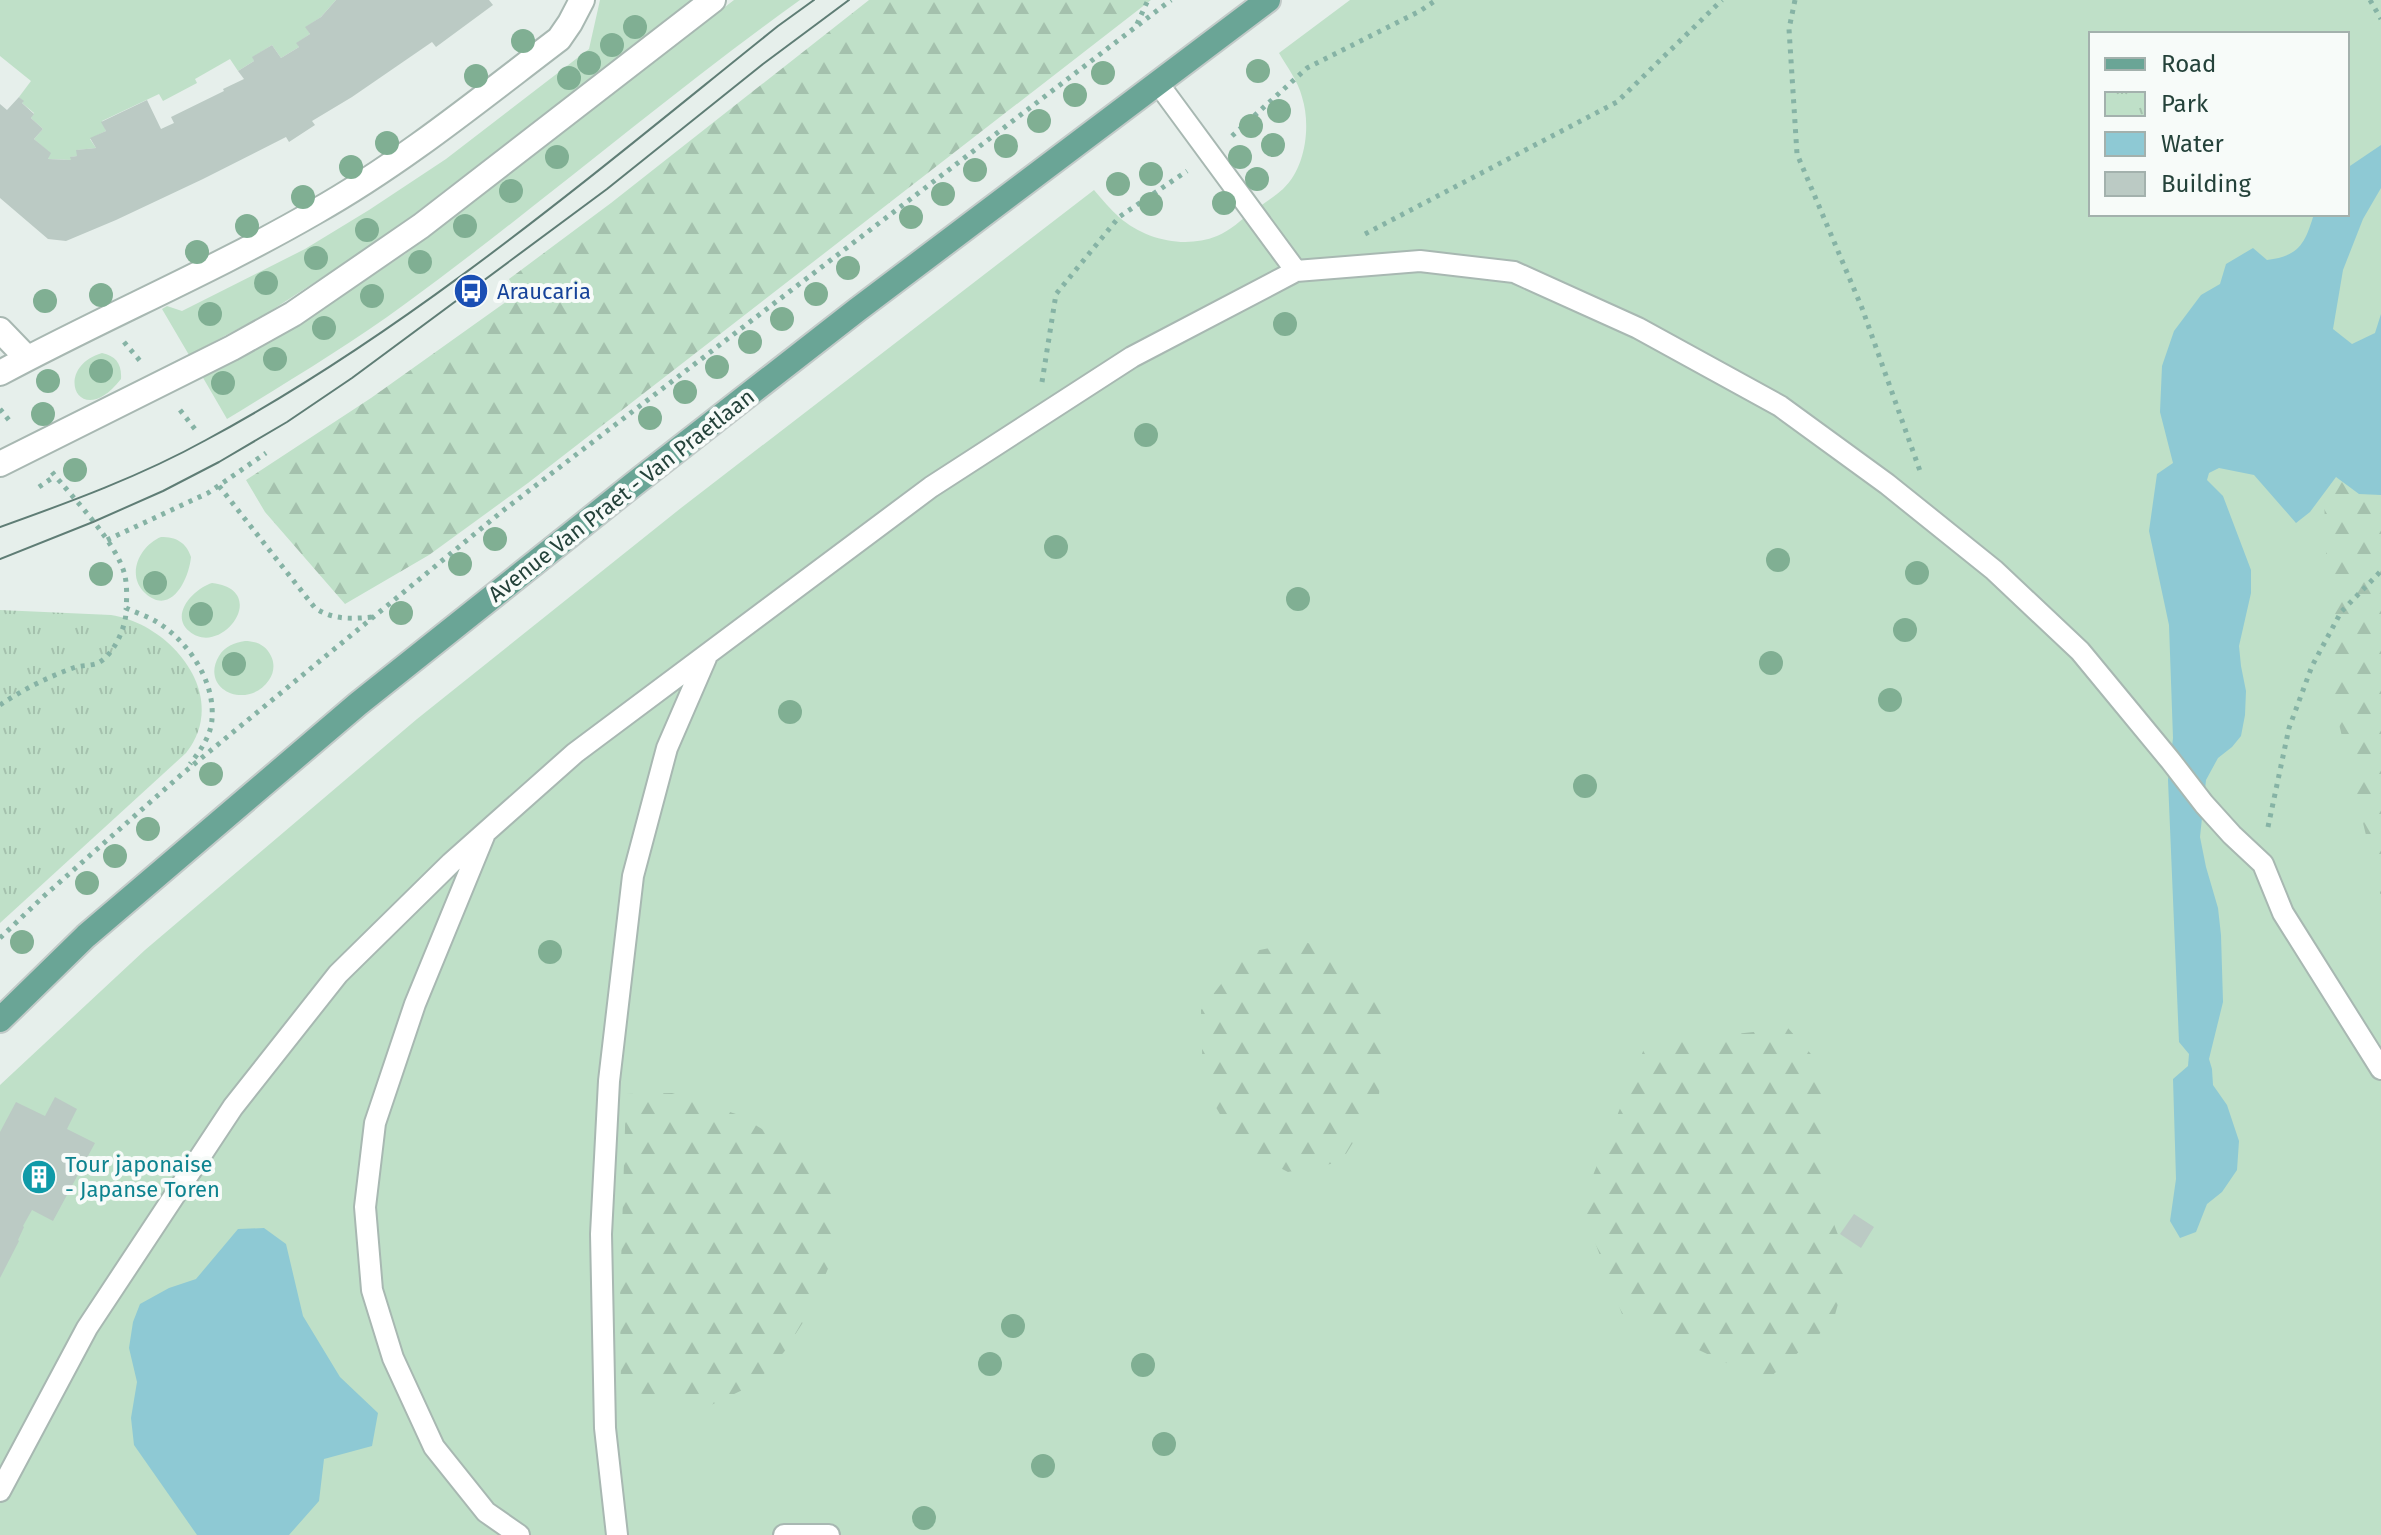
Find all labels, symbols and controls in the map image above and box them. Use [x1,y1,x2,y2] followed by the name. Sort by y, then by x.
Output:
[2089,32,2349,216] legend
[2161,50,2216,78] text: Road
[2161,90,2209,118] text: Park
[2161,130,2225,158] text: Water
[2161,170,2251,198] text: Building
[452,272,490,310] bus stop icon: Araucaria
[497,278,591,305] place label: Araucaria
[483,383,760,608] street label: Avenue Van Praet - Van Praetlaan
[65,1151,220,1203] place label: Tour japonaise - Japanse Toren
[20,1158,58,1196] building icon: Tour japonaise - Japanse Toren

